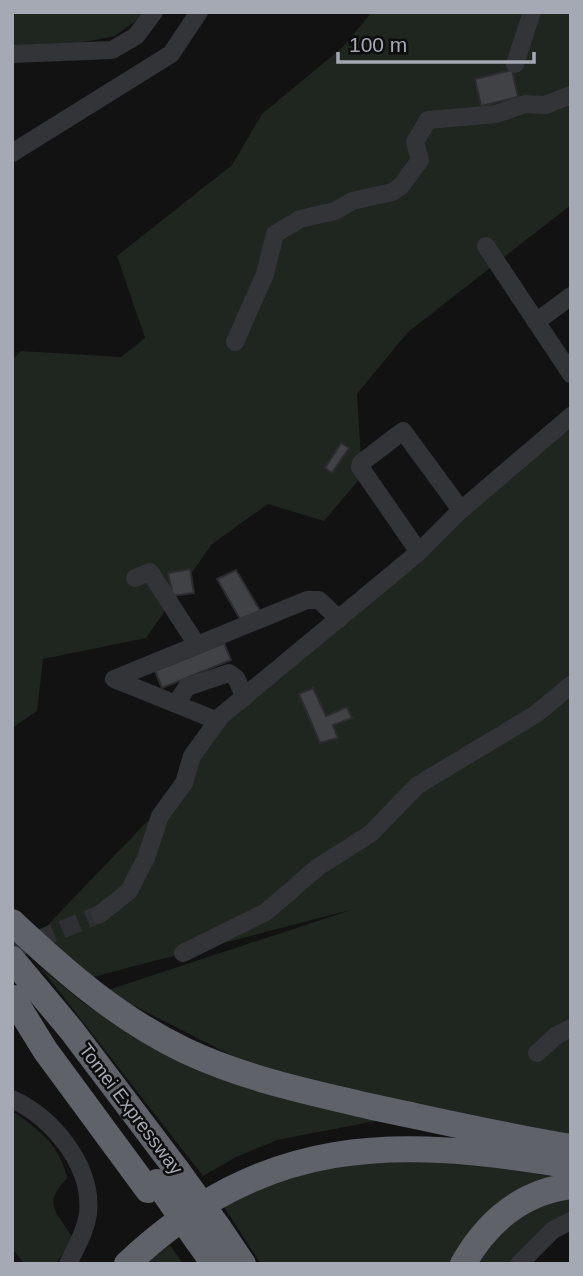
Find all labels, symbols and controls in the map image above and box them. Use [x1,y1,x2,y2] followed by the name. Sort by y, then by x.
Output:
[338,21,534,65] scale bar
[349,33,407,56] text: 100 m
[75,1039,187,1179] street label: Tomei Expressway

